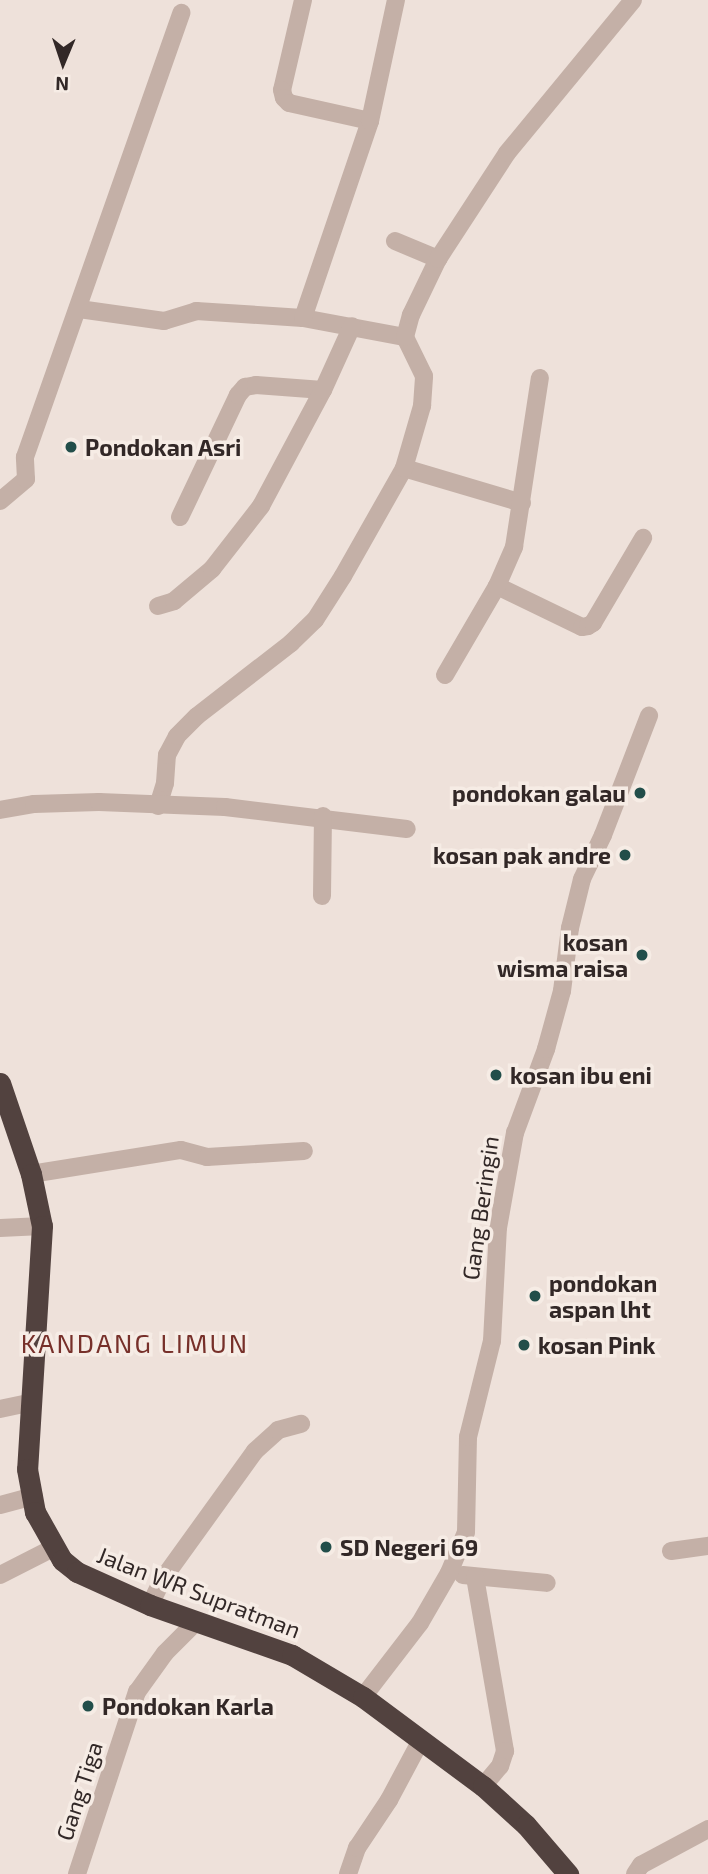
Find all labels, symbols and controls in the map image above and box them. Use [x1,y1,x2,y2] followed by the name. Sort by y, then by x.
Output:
[28,28,98,98] north arrow
[55,73,70,96] text: N
[85,433,242,461] place label: Pondokan Asri
[63,439,79,455] marker: Pondokan Asri
[452,779,626,807] place label: pondokan galau
[632,785,648,801] marker: pondokan galau
[433,841,611,869] place label: kosan pak andre
[617,847,633,863] marker: kosan pak andre
[497,928,628,982] place label: kosan wisma raisa
[634,947,650,963] marker: kosan wisma raisa
[510,1061,652,1089] place label: kosan ibu eni
[488,1067,504,1083] marker: kosan ibu eni
[456,1134,504,1282] street label: Gang Beringin
[549,1269,657,1323] place label: pondokan aspan lht
[527,1288,543,1304] marker: pondokan aspan lht
[22,1327,248,1359] district label: KANDANG LIMUN
[538,1331,655,1359] place label: kosan Pink
[516,1337,532,1353] marker: kosan Pink
[340,1533,478,1561] place label: SD Negeri 69
[318,1539,334,1555] marker: SD Negeri 69
[93,1540,305,1644] street label: Jalan WR Supratman
[102,1692,274,1720] place label: Pondokan Karla
[80,1698,96,1714] marker: Pondokan Karla
[50,1738,108,1844] street label: Gang Tiga

